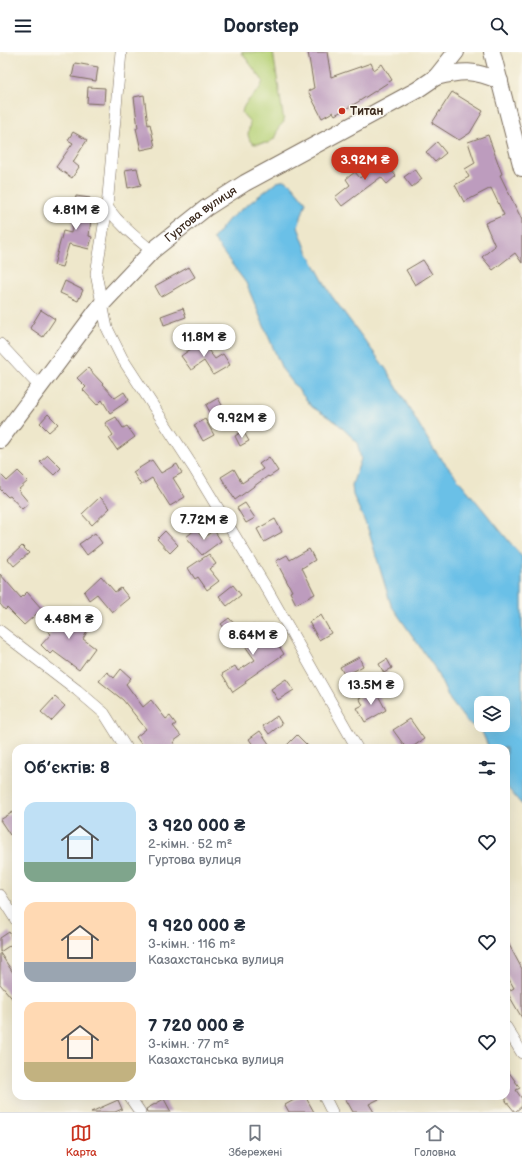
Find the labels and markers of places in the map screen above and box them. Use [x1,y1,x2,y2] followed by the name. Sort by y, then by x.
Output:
[350,104,383,119] place label: Титан
[337,106,347,116] marker: Титан
[328,147,402,181] pin: 3.92M ₴
[39,197,113,231] pin: 4.81M ₴
[167,324,241,358] pin: 11.8M ₴
[205,405,279,439] pin: 9.92M ₴
[167,507,241,541] pin: 7.72M ₴
[32,606,106,640] pin: 4.48M ₴
[216,622,290,656] pin: 8.64M ₴
[334,672,408,706] pin: 13.5M ₴

